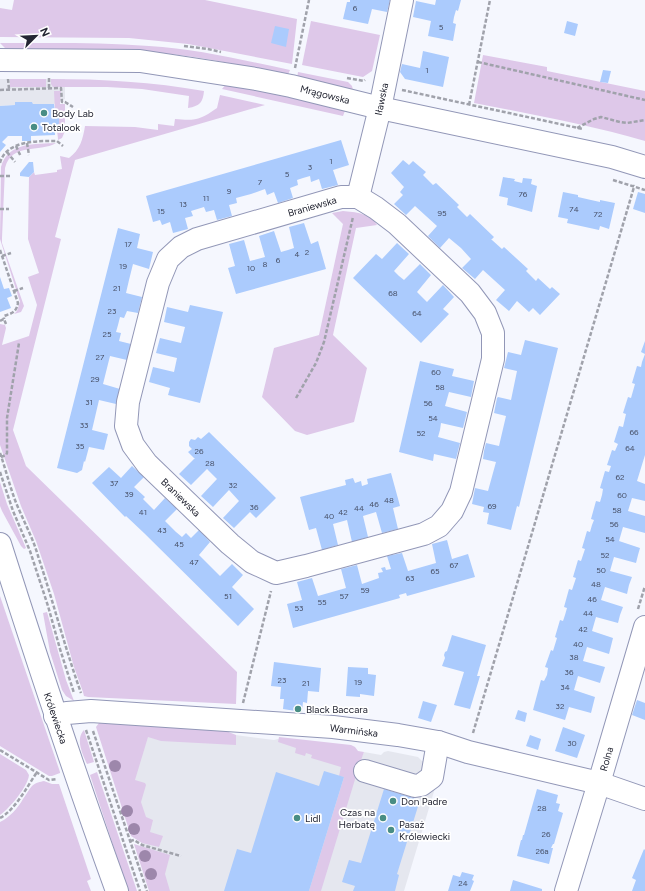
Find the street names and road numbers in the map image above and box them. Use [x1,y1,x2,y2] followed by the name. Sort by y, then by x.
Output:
[299,82,351,107] street label: Mrągowska
[372,82,391,117] street label: Iławska
[286,193,338,220] street label: Braniewska
[158,475,203,519] street label: Braniewska
[41,691,70,746] street label: Królewiecka
[329,721,379,740] street label: Warmińska
[597,745,616,773] street label: Rolna

